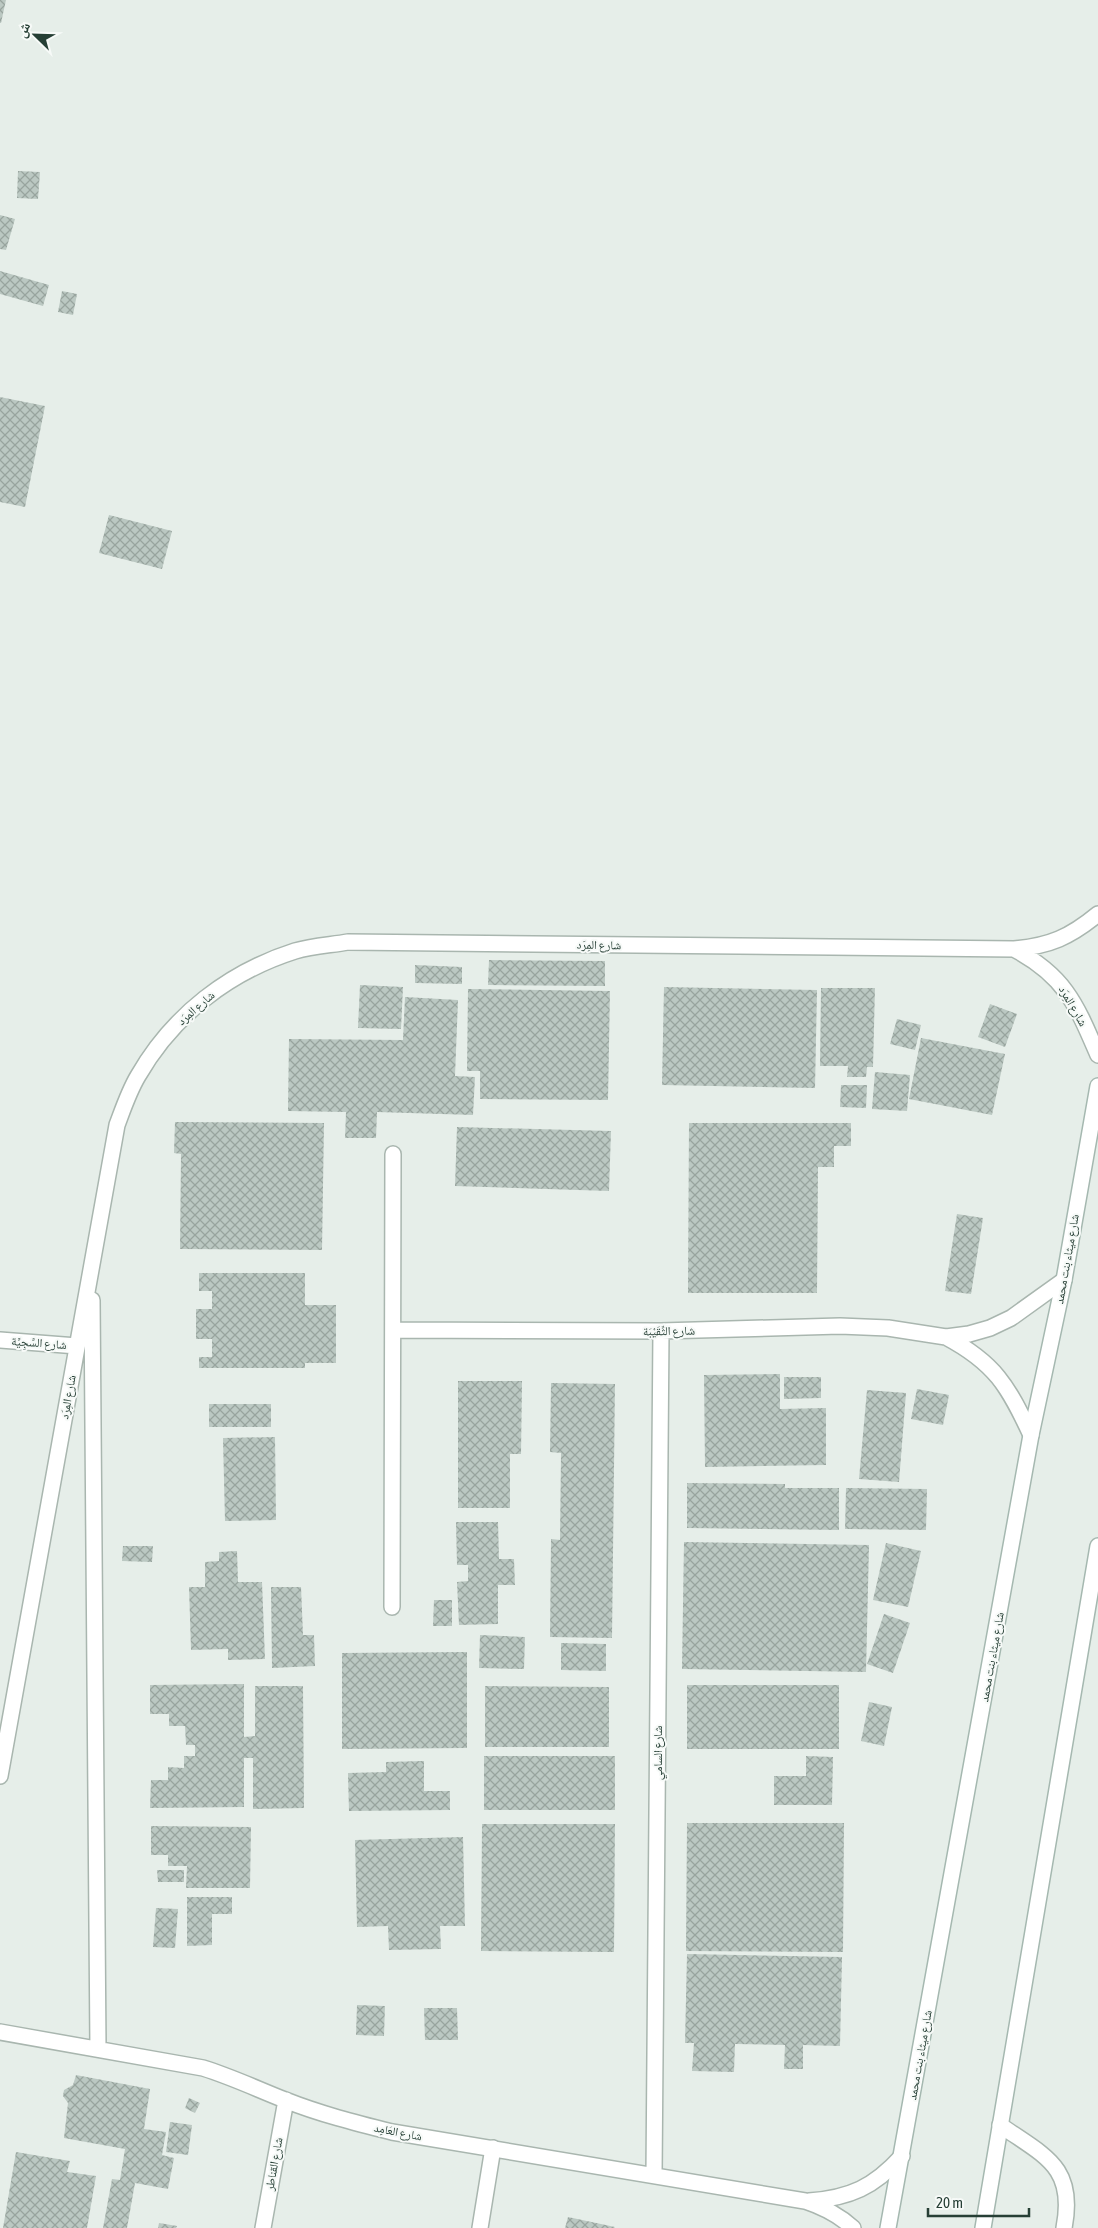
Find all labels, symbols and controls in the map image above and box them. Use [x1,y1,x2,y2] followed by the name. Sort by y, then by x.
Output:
[10,10,60,60] north arrow
[13,20,34,40] text: ش
[577,938,622,953] street label: شارع المِرَد
[1055,983,1090,1029] street label: شارع المِرَد
[175,988,218,1029] street label: شارع المِرَد
[1052,1213,1083,1305] street label: شارع ميثاء بنت محمد
[643,1324,695,1339] street label: شارع الثِّقَيْبَة
[11,1334,67,1353] street label: شارع السَّجِيَّة
[57,1374,80,1420] street label: شارع المِرَد
[977,1611,1008,1703] street label: شارع ميثاء بنت محمد
[651,1726,668,1780] street label: شارع السامي
[905,2009,936,2101] street label: شارع ميثاء بنت محمد
[372,2120,423,2145] street label: شارع العَامِد
[262,2136,287,2193] street label: شارع القناطر
[928,2186,1029,2218] scale bar
[936,2194,963,2211] text: 20 m

